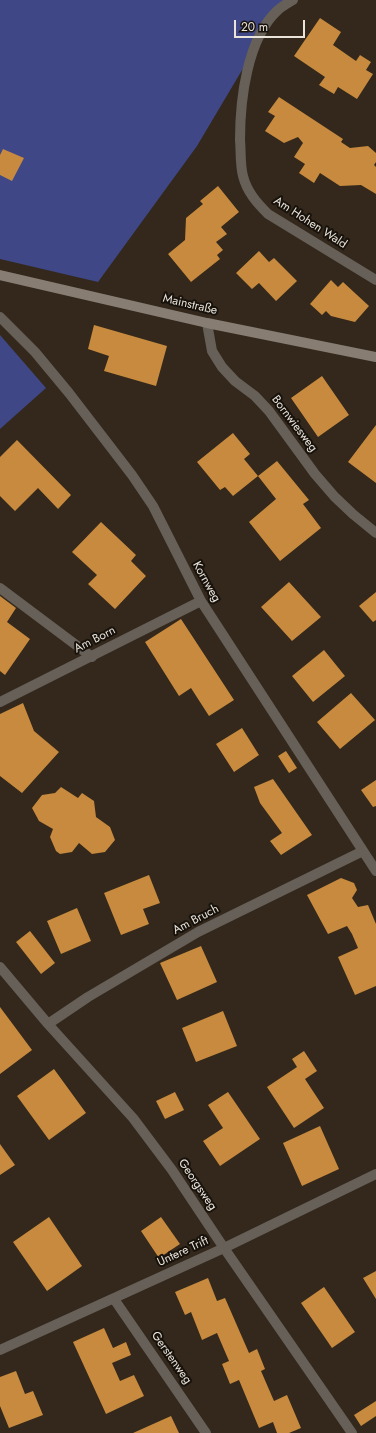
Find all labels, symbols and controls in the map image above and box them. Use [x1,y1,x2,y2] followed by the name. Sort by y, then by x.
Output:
[236,12,307,38] scale bar
[241,18,268,36] text: 20 m
[271,194,349,252] street label: Am Hohen Wald
[161,292,219,318] street label: Mainstraße
[268,393,320,455] street label: Bornwiesweg
[189,559,223,605] street label: Kornweg
[72,623,118,657] street label: Am Born
[171,902,221,938] street label: Am Bruch
[175,1157,219,1213] street label: Georgsweg
[155,1234,211,1270] street label: Untere Trift
[148,1329,194,1387] street label: Gerstenweg

